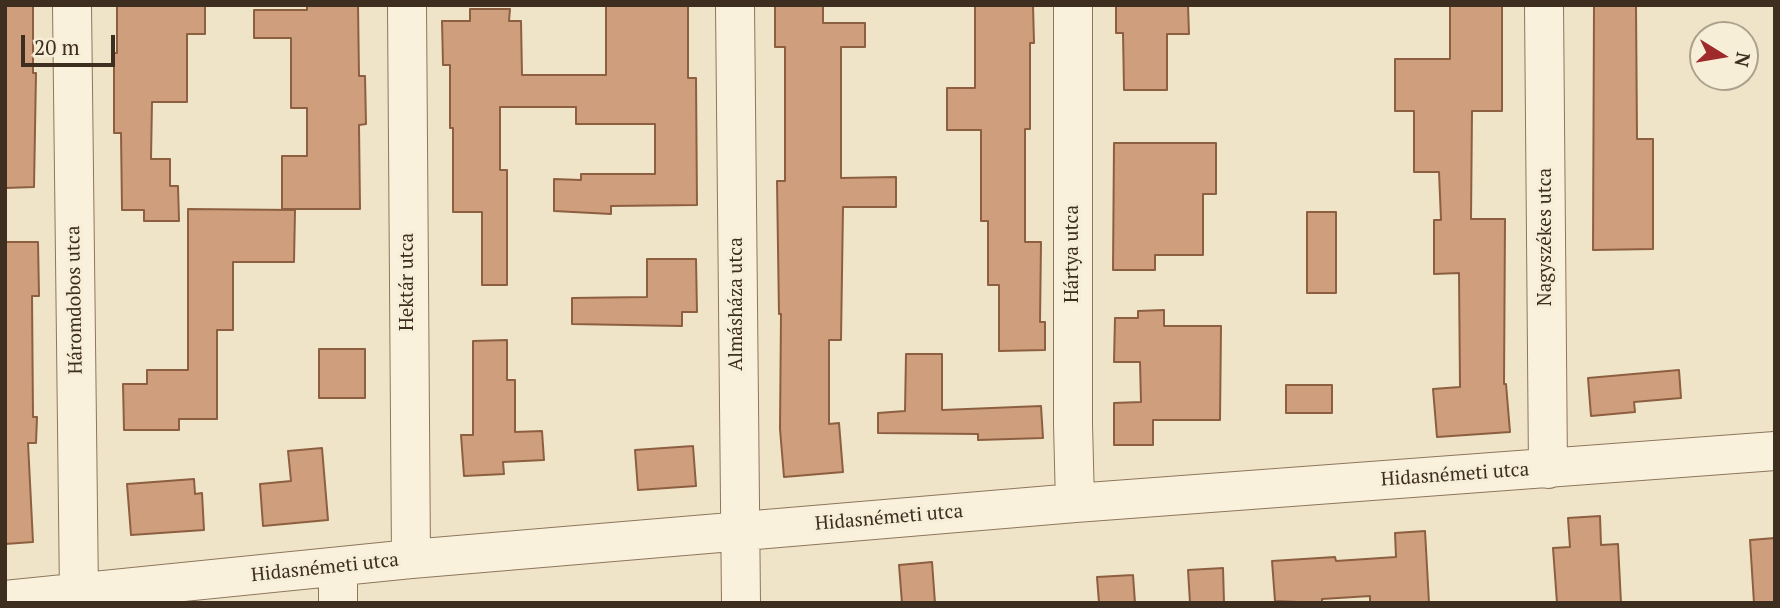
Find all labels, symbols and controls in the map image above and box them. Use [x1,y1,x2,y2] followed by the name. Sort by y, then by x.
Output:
[24,21,119,65] scale bar
[1689,21,1759,91] north arrow
[34,33,80,61] text: 20 m
[1729,50,1757,69] text: N
[1535,168,1557,306] street label: Nagyszékes utca
[1062,205,1084,303] street label: Hártya utca
[62,225,88,375] street label: Háromdobos utca
[397,233,419,331] street label: Hektár utca
[726,237,748,371] street label: Almásháza utca
[1380,458,1530,492] street label: Hidasnémeti utca
[814,500,964,536] street label: Hidasnémeti utca
[250,549,400,587] street label: Hidasnémeti utca

